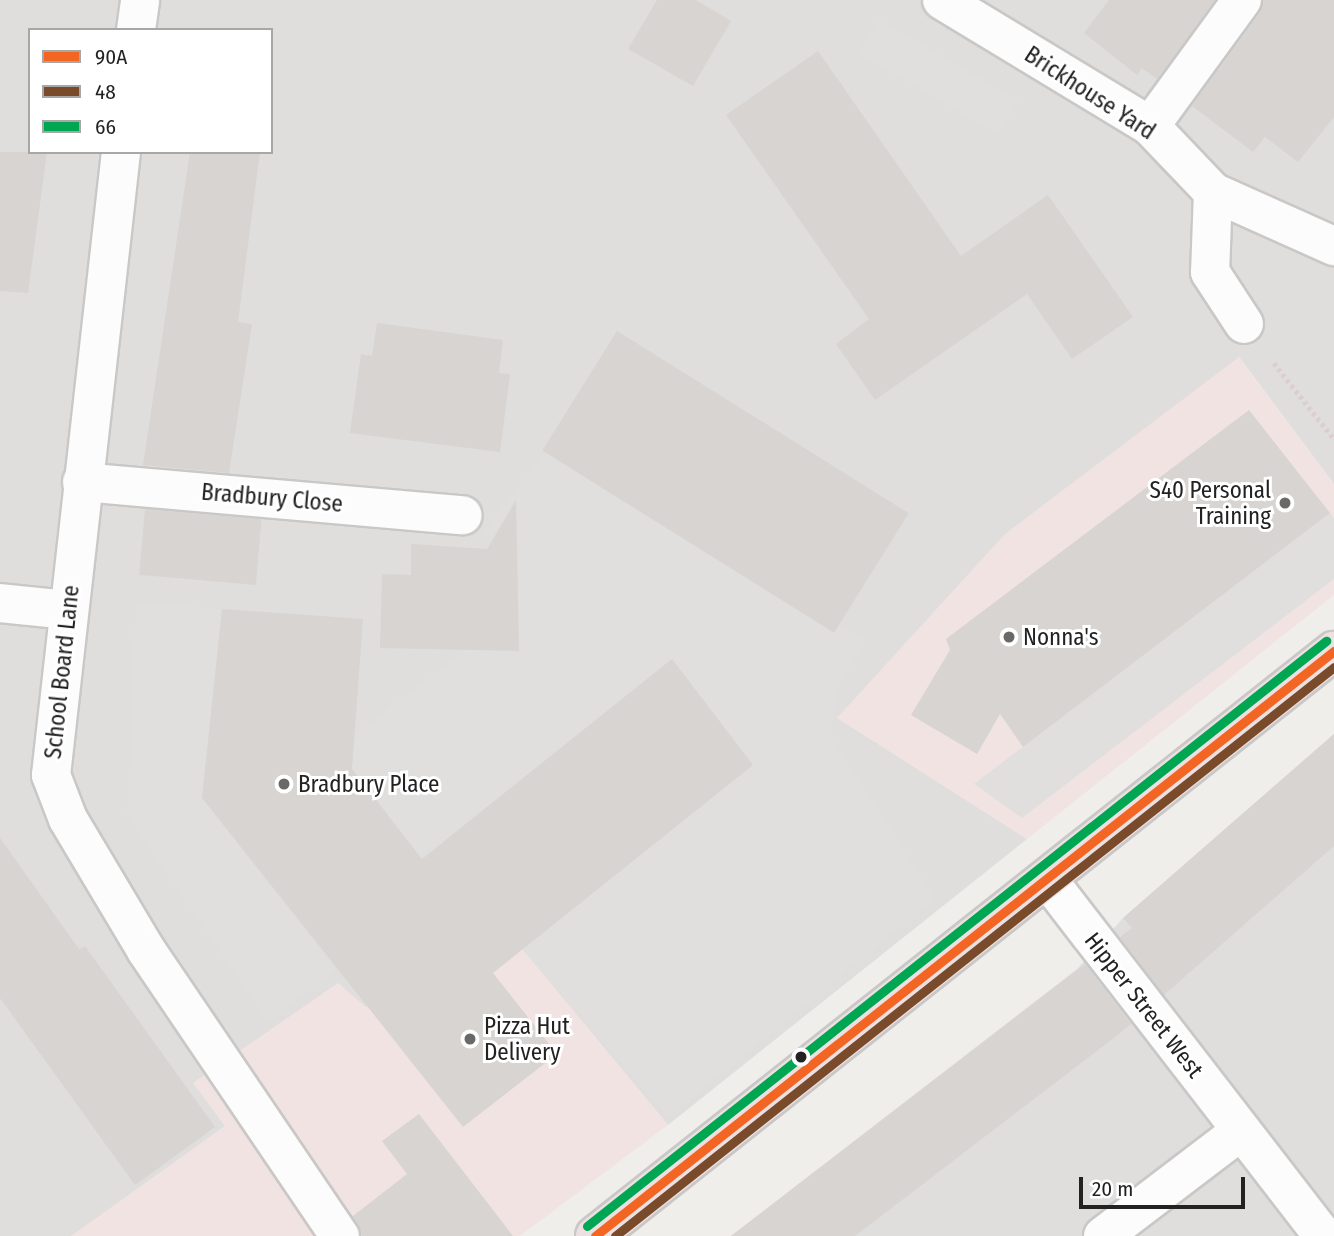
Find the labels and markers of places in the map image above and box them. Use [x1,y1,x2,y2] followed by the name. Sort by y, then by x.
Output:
[1150,476,1271,530] place label: S40 Personal Training
[1277,495,1293,511] marker: S40 Personal Training
[1023,623,1099,651] place label: Nonna's
[1001,629,1017,645] marker: Nonna's
[298,770,439,798] place label: Bradbury Place
[276,776,292,792] marker: Bradbury Place
[484,1012,570,1066] place label: Pizza Hut Delivery
[462,1031,478,1047] marker: Pizza Hut Delivery
[794,1050,808,1064] unlabelled marker

